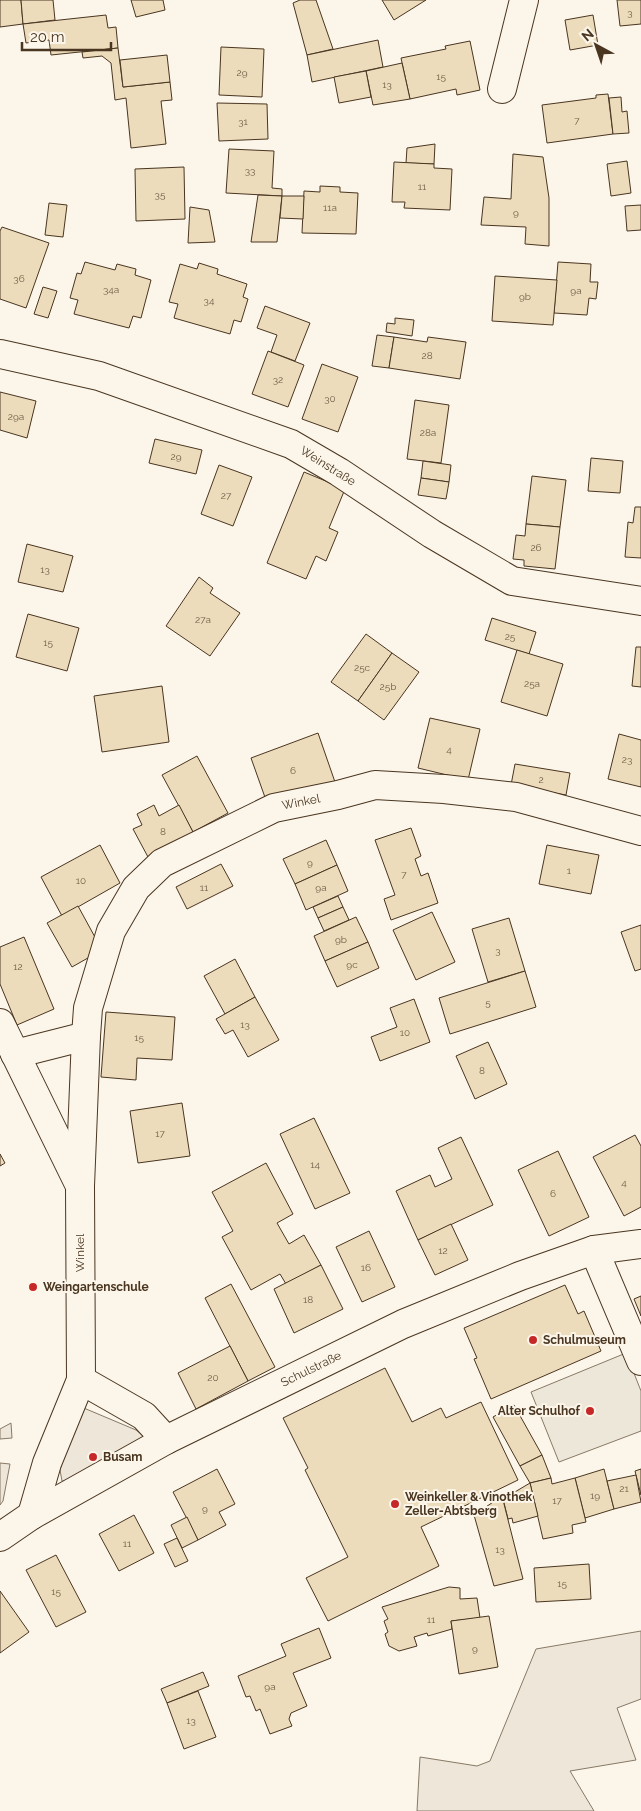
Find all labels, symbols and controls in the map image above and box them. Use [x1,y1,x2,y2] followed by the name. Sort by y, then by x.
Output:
[627,7,633,18] house number: 3
[22,20,111,52] scale bar
[571,20,621,70] north arrow
[578,25,597,45] text: N
[30,28,65,46] text: 20 m
[236,67,248,78] house number: 29
[436,71,446,82] house number: 15
[382,79,392,90] house number: 13
[574,115,580,126] house number: 7
[238,116,249,127] house number: 31
[245,165,255,176] house number: 33
[418,181,427,192] house number: 11
[155,189,166,200] house number: 35
[323,202,337,213] house number: 11a
[513,207,519,218] house number: 9
[13,273,25,284] house number: 36
[103,284,119,295] house number: 34a
[570,285,582,296] house number: 9a
[519,291,531,302] house number: 9b
[204,295,215,306] house number: 34
[421,350,433,361] house number: 28
[273,374,283,385] house number: 32
[324,393,336,404] house number: 30
[8,411,24,422] house number: 29a
[420,427,436,438] house number: 28a
[298,443,358,489] street label: Weinstraße
[170,451,182,462] house number: 29
[221,490,232,501] house number: 27
[530,542,542,553] house number: 26
[40,564,50,575] house number: 13
[195,614,211,625] house number: 27a
[505,631,516,642] house number: 25
[43,637,53,648] house number: 15
[354,662,371,673] house number: 25c
[524,678,540,689] house number: 25a
[380,681,396,692] house number: 25b
[446,744,452,755] house number: 4
[622,754,632,765] house number: 23
[290,765,296,776] house number: 6
[538,774,544,785] house number: 2
[281,791,322,813] street label: Winkel
[160,826,166,837] house number: 8
[307,857,313,868] house number: 9
[567,865,572,876] house number: 1
[401,869,407,880] house number: 7
[76,875,86,886] house number: 10
[200,882,209,893] house number: 11
[315,882,327,893] house number: 9a
[335,934,347,945] house number: 9b
[495,945,501,956] house number: 3
[346,959,358,970] house number: 9c
[13,961,23,972] house number: 12
[485,997,491,1008] house number: 5
[240,1019,250,1030] house number: 13
[400,1027,410,1038] house number: 10
[134,1032,144,1043] house number: 15
[479,1065,485,1076] house number: 8
[155,1128,165,1139] house number: 17
[310,1159,320,1170] house number: 14
[621,1177,627,1188] house number: 4
[550,1188,556,1199] house number: 6
[73,1233,87,1272] street label: Winkel
[438,1245,448,1256] house number: 12
[361,1262,371,1273] house number: 16
[43,1280,149,1294] place label: Weingartenschule
[27,1281,39,1293] marker: Weingartenschule
[303,1294,313,1305] house number: 18
[543,1333,626,1347] place label: Schulmuseum
[527,1334,539,1346] marker: Schulmuseum
[279,1348,343,1390] street label: Schulstraße
[207,1372,219,1383] house number: 20
[498,1404,581,1418] place label: Alter Schulhof
[584,1405,596,1417] marker: Alter Schulhof
[103,1450,143,1464] place label: Busam
[87,1451,99,1463] marker: Busam
[619,1483,629,1494] house number: 21
[405,1490,533,1518] place label: Weinkeller & Vinothek Zeller-Abtsberg
[590,1490,600,1501] house number: 19
[552,1495,562,1506] house number: 17
[389,1498,401,1510] marker: Weinkeller & Vinothek Zeller-Abtsberg
[202,1503,208,1514] house number: 9
[123,1538,132,1549] house number: 11
[495,1544,505,1555] house number: 13
[557,1578,567,1589] house number: 15
[51,1586,61,1597] house number: 15
[427,1614,436,1625] house number: 11
[472,1643,478,1654] house number: 9
[264,1681,276,1692] house number: 9a
[186,1715,196,1726] house number: 13

